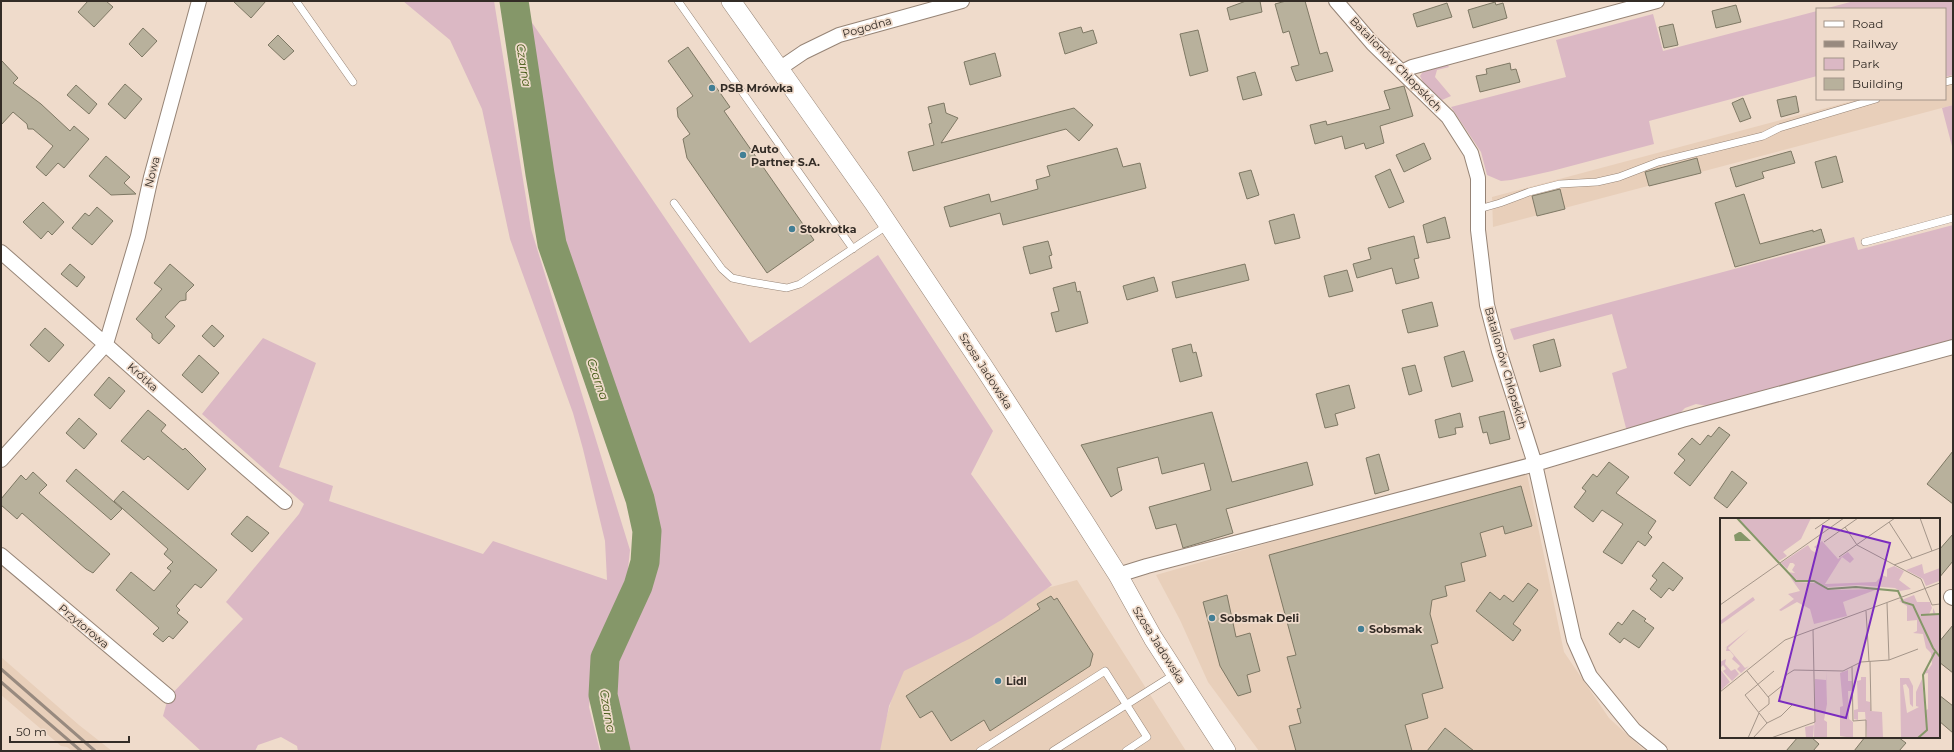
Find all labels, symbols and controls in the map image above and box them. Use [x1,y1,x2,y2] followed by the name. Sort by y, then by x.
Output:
[1816,8,1946,100] legend
[841,13,893,41] street label: Pogodna
[1347,14,1445,114] street label: Batalionów Chłopskich
[1852,16,1883,31] text: Road
[1852,36,1898,51] text: Railway
[513,42,535,88] water label: Czarna
[1852,56,1880,71] text: Park
[1852,76,1903,91] text: Building
[720,81,793,95] place label: PSB Mrówka
[707,83,717,93] marker: PSB Mrówka
[750,142,820,169] place label: Auto Partner S.A.
[738,150,748,160] marker: Auto Partner S.A.
[141,155,163,189] street label: Nowa
[800,222,857,236] place label: Stokrotka
[787,224,797,234] marker: Stokrotka
[1482,305,1530,431] street label: Batalionów Chłopskich
[956,330,1016,412] street label: Szosa Jadowska
[584,356,612,402] water label: Czarna
[125,360,161,394] street label: Krótka
[1720,518,1940,738] inset map
[56,601,112,651] street label: Przytorowa
[1130,604,1188,686] street label: Szosa Jadowska
[1220,611,1299,625] place label: Sobsmak Deli
[1207,613,1217,623] marker: Sobsmak Deli
[1369,622,1423,636] place label: Sobsmak
[1356,624,1366,634] marker: Sobsmak
[1006,674,1027,688] place label: Lidl
[993,676,1003,686] marker: Lidl
[597,688,619,734] water label: Czarna
[10,718,129,744] scale bar
[16,724,47,739] text: 50 m

